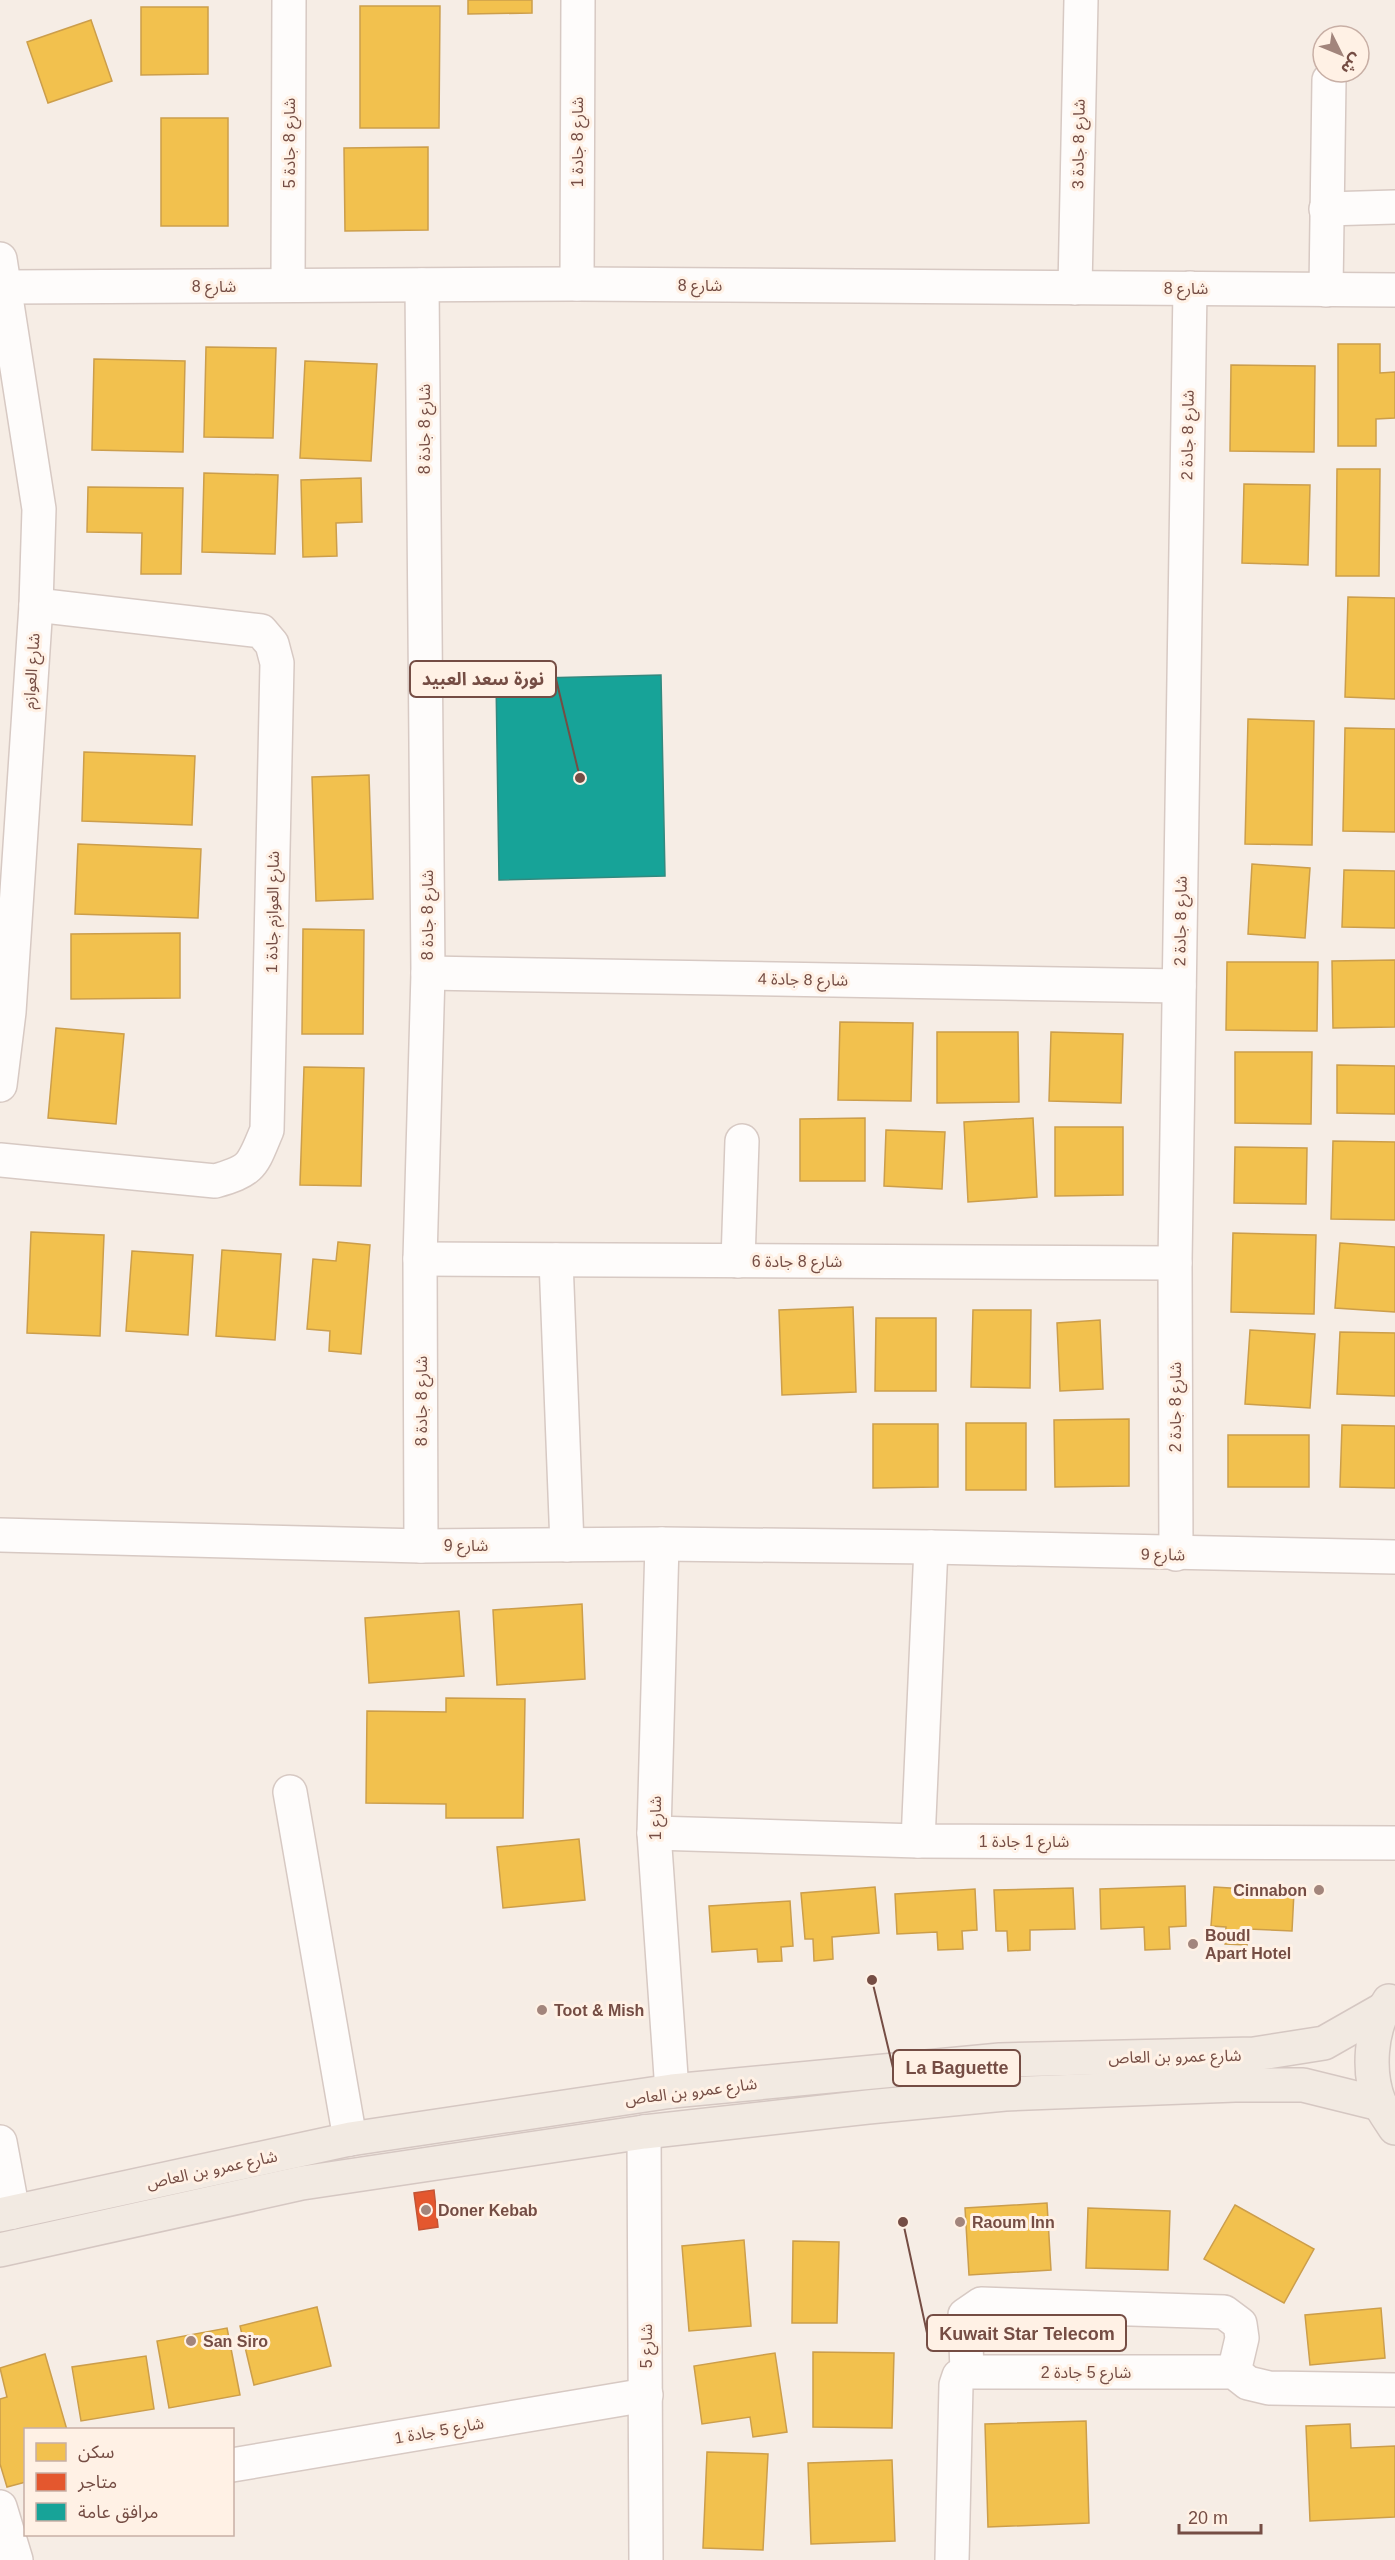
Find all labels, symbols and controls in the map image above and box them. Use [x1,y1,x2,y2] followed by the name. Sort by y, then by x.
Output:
[1311,24,1371,84] north arrow
[1337,49,1365,78] text: ش
[569,97,590,187] street label: شارع 8 جادة 1
[281,98,302,188] street label: شارع 8 جادة 5
[1069,99,1092,189] street label: شارع 8 جادة 3
[678,277,722,298] street label: شارع 8
[192,278,236,299] street label: شارع 8
[1164,280,1208,301] street label: شارع 8
[416,384,437,474] street label: شارع 8 جادة 8
[1178,390,1201,480] street label: شارع 8 جادة 2
[20,632,47,710] street label: شارع العوازم
[410,661,556,697] callout: نورة سعد العبيد
[422,669,544,690] text: نورة سعد العبيد
[263,851,286,973] street label: شارع العوازم جادة 1
[419,870,440,960] street label: شارع 8 جادة 8
[1171,876,1194,966] street label: شارع 8 جادة 2
[758,970,848,993] street label: شارع 8 جادة 4
[752,1253,842,1274] street label: شارع 8 جادة 6
[413,1356,434,1446] street label: شارع 8 جادة 8
[1167,1362,1188,1452] street label: شارع 8 جادة 2
[444,1537,488,1558] street label: شارع 9
[1141,1546,1185,1567] street label: شارع 9
[647,1796,668,1840] street label: شارع 1
[979,1833,1069,1854] street label: شارع 1 جادة 1
[1233,1882,1307,1899] place label: Cinnabon
[1312,1883,1326,1897] marker: Cinnabon
[1205,1927,1291,1962] place label: Boudl Apart Hotel
[1186,1937,1200,1951] marker: Boudl Apart Hotel
[554,2002,644,2019] place label: Toot & Mish
[535,2003,549,2017] marker: Toot & Mish
[1108,2047,1242,2070] street label: شارع عمرو بن العاص
[893,2050,1020,2086] callout: La Baguette
[905,2058,1009,2078] text: La Baguette
[624,2075,759,2112] street label: شارع عمرو بن العاص
[145,2147,280,2196] street label: شارع عمرو بن العاص
[438,2202,538,2219] place label: Doner Kebab
[419,2203,433,2217] marker: Doner Kebab
[972,2214,1055,2231] place label: Raoum Inn
[953,2215,967,2229] marker: Raoum Inn
[927,2315,1126,2351] callout: Kuwait Star Telecom
[638,2324,659,2368] street label: شارع 5
[939,2324,1115,2344] text: Kuwait Star Telecom
[203,2333,268,2350] place label: San Siro
[184,2334,198,2348] marker: San Siro
[1041,2364,1131,2385] street label: شارع 5 جادة 2
[393,2414,486,2451] street label: شارع 5 جادة 1
[24,2428,234,2536] legend
[78,2442,114,2463] text: سكن
[77,2472,117,2493] text: متاجر
[1179,2497,1262,2535] scale bar
[78,2502,159,2523] text: مرافق عامة
[1188,2508,1228,2528] text: 20 m

